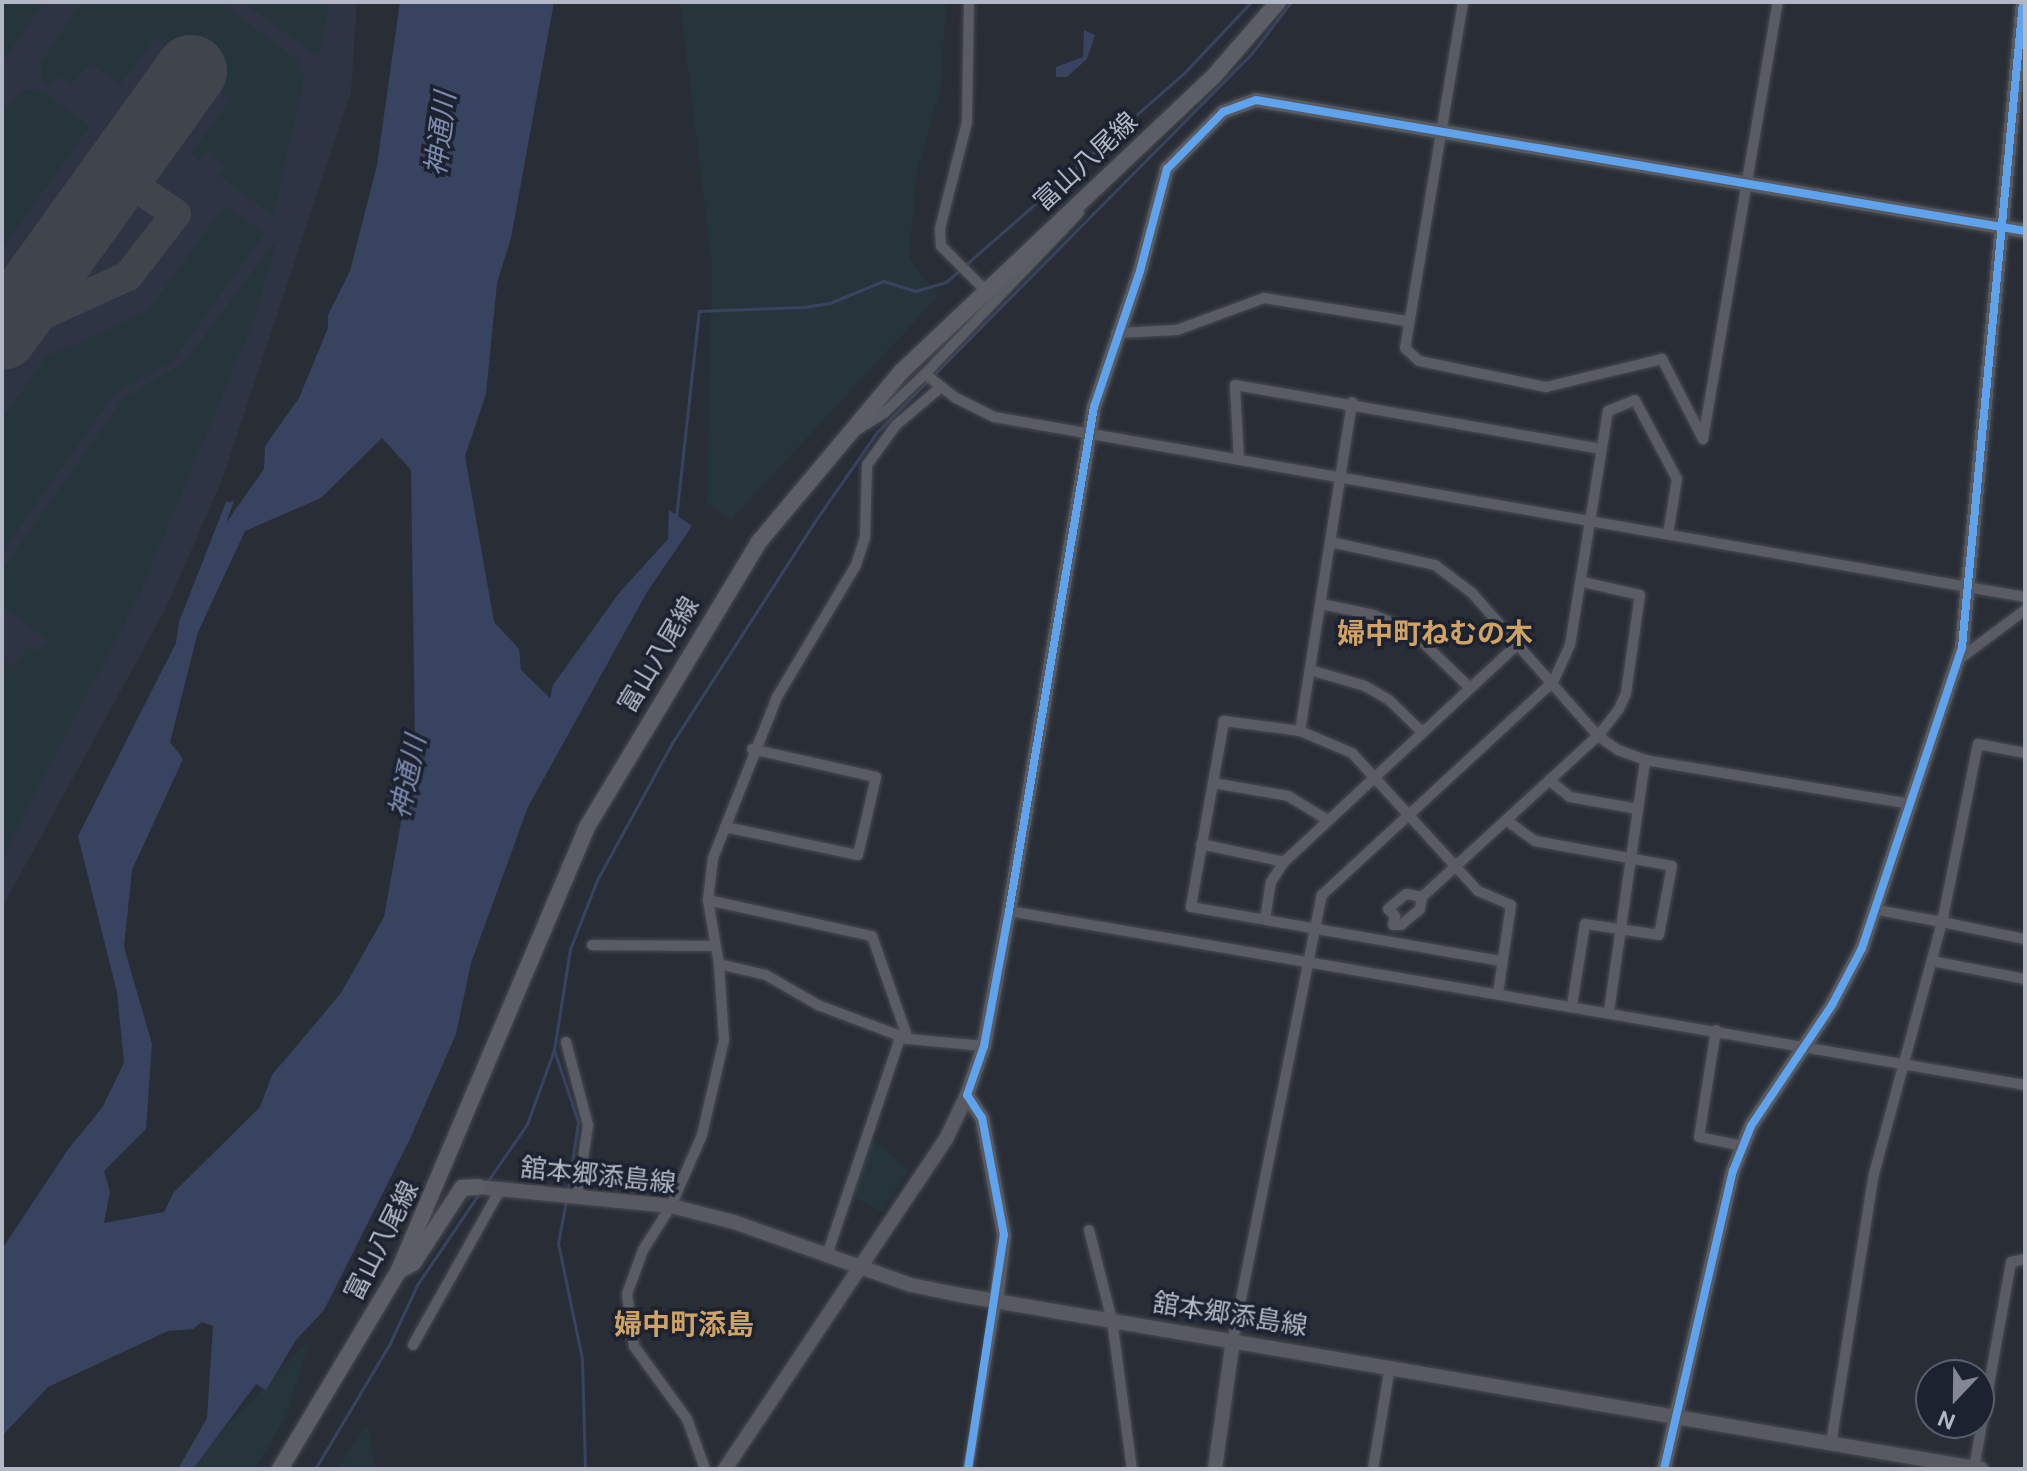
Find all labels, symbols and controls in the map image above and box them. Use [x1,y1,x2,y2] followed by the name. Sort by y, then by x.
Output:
[419,90,463,178] water label: 神通川
[1028,106,1144,218] street label: 富山八尾線
[612,591,706,719] street label: 富山八尾線
[1337,617,1533,651] district label: 婦中町ねむの木
[383,732,433,822] water label: 神通川
[519,1152,677,1200] street label: 舘本郷添島線
[339,1176,425,1306] street label: 富山八尾線
[1151,1287,1309,1343] street label: 舘本郷添島線
[614,1308,754,1342] district label: 婦中町添島
[1915,1359,1995,1439] north arrow
[1934,1403,1959,1436] text: N

